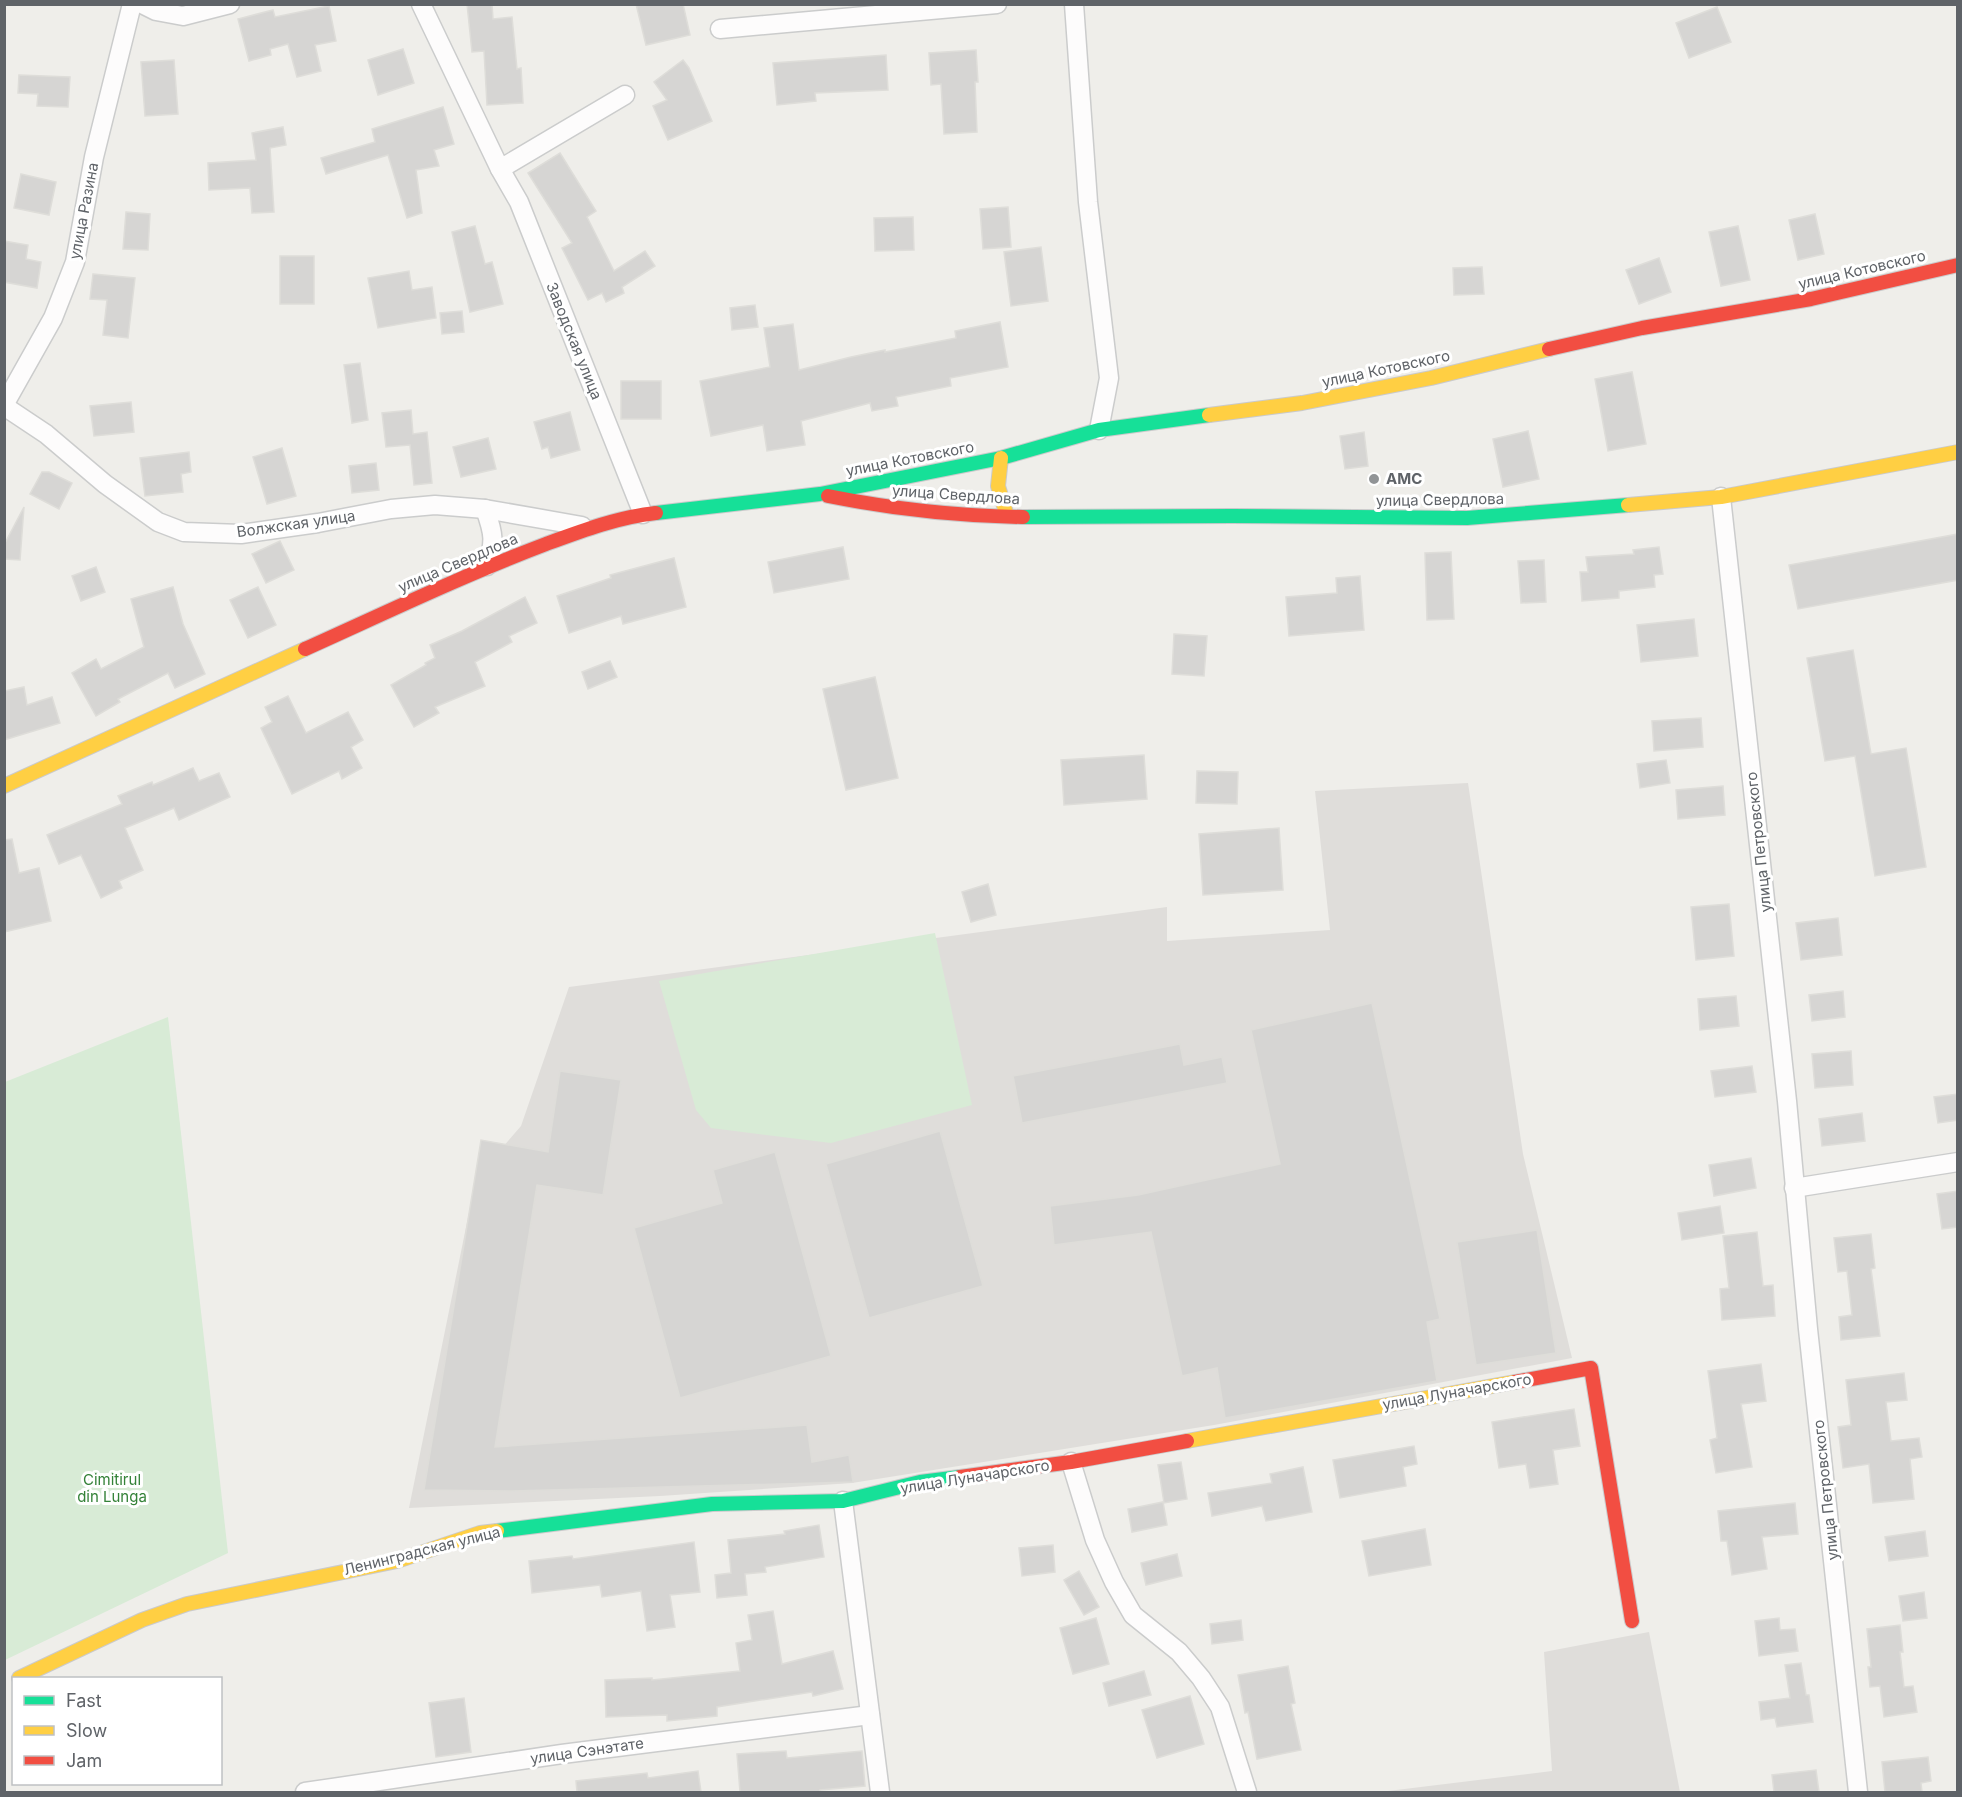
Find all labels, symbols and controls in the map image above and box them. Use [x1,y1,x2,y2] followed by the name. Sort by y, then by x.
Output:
[65,161,102,261] street label: улица Разина
[1796,246,1927,293] street label: улица Котовского
[542,279,607,402] street label: Заводская улица
[1320,346,1452,391] street label: улица Котовского
[844,437,976,480] street label: улица Котовского
[1386,469,1422,488] place label: AMC
[1367,472,1381,486] marker: AMC
[891,481,1021,508] street label: улица Свердлова
[1376,489,1504,510] street label: улица Свердлова
[235,506,356,541] street label: Волжская улица
[395,529,521,596] street label: улица Свердлова
[1742,771,1775,913] street label: улица Петровского
[1381,1369,1533,1414] street label: улица Луначарского
[1809,1419,1842,1561] street label: улица Петровского
[899,1455,1051,1498] street label: улица Луначарского
[77,1470,147,1506] park label: Cimitirul din Lunga
[342,1522,502,1579] street label: Ленинградская улица
[12,1677,222,1785] legend
[66,1690,102,1711] text: Fast
[66,1720,107,1741] text: Slow
[529,1733,645,1768] street label: улица Сэнэтате
[66,1750,102,1771] text: Jam

